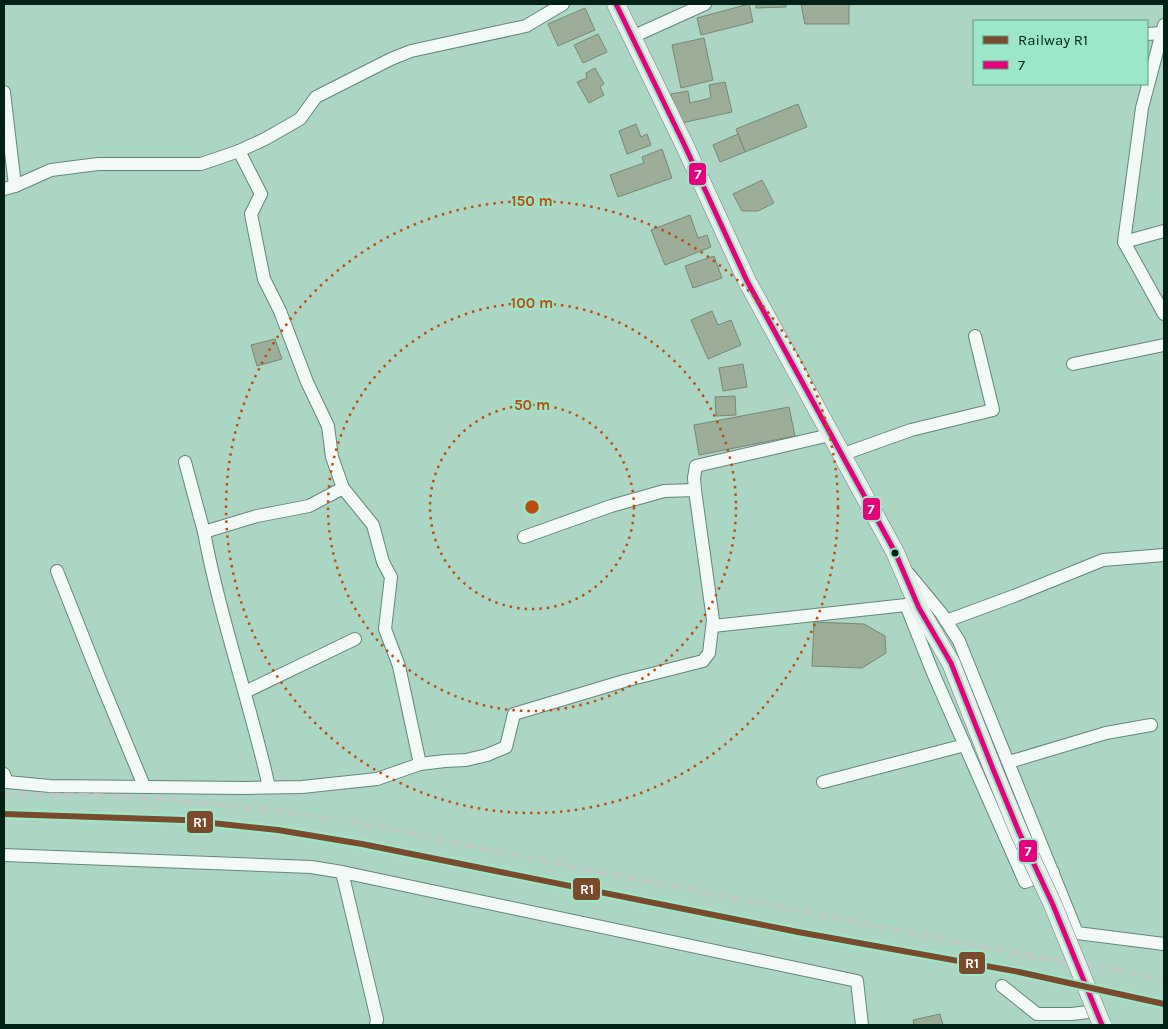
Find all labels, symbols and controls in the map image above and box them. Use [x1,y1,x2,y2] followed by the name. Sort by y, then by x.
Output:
[973,20,1148,85] legend
[1018,31,1088,49] text: Railway R1
[1018,56,1025,74] text: 7
[688,162,707,186] line badge: 7
[695,166,702,183] text: 7
[511,192,553,210] text: 150 m
[511,294,553,312] text: 100 m
[514,396,550,414] text: 50 m
[862,497,881,521] line badge: 7
[523,498,541,516] centre of rings
[868,501,875,518] text: 7
[890,548,900,558] unlabelled marker
[186,810,214,834] line badge: R1
[193,814,207,831] text: R1
[1018,839,1038,863] line badge: 7
[1025,843,1032,860] text: 7
[572,877,601,901] line badge: R1
[580,881,594,898] text: R1
[958,951,986,975] line badge: R1
[965,955,979,972] text: R1

